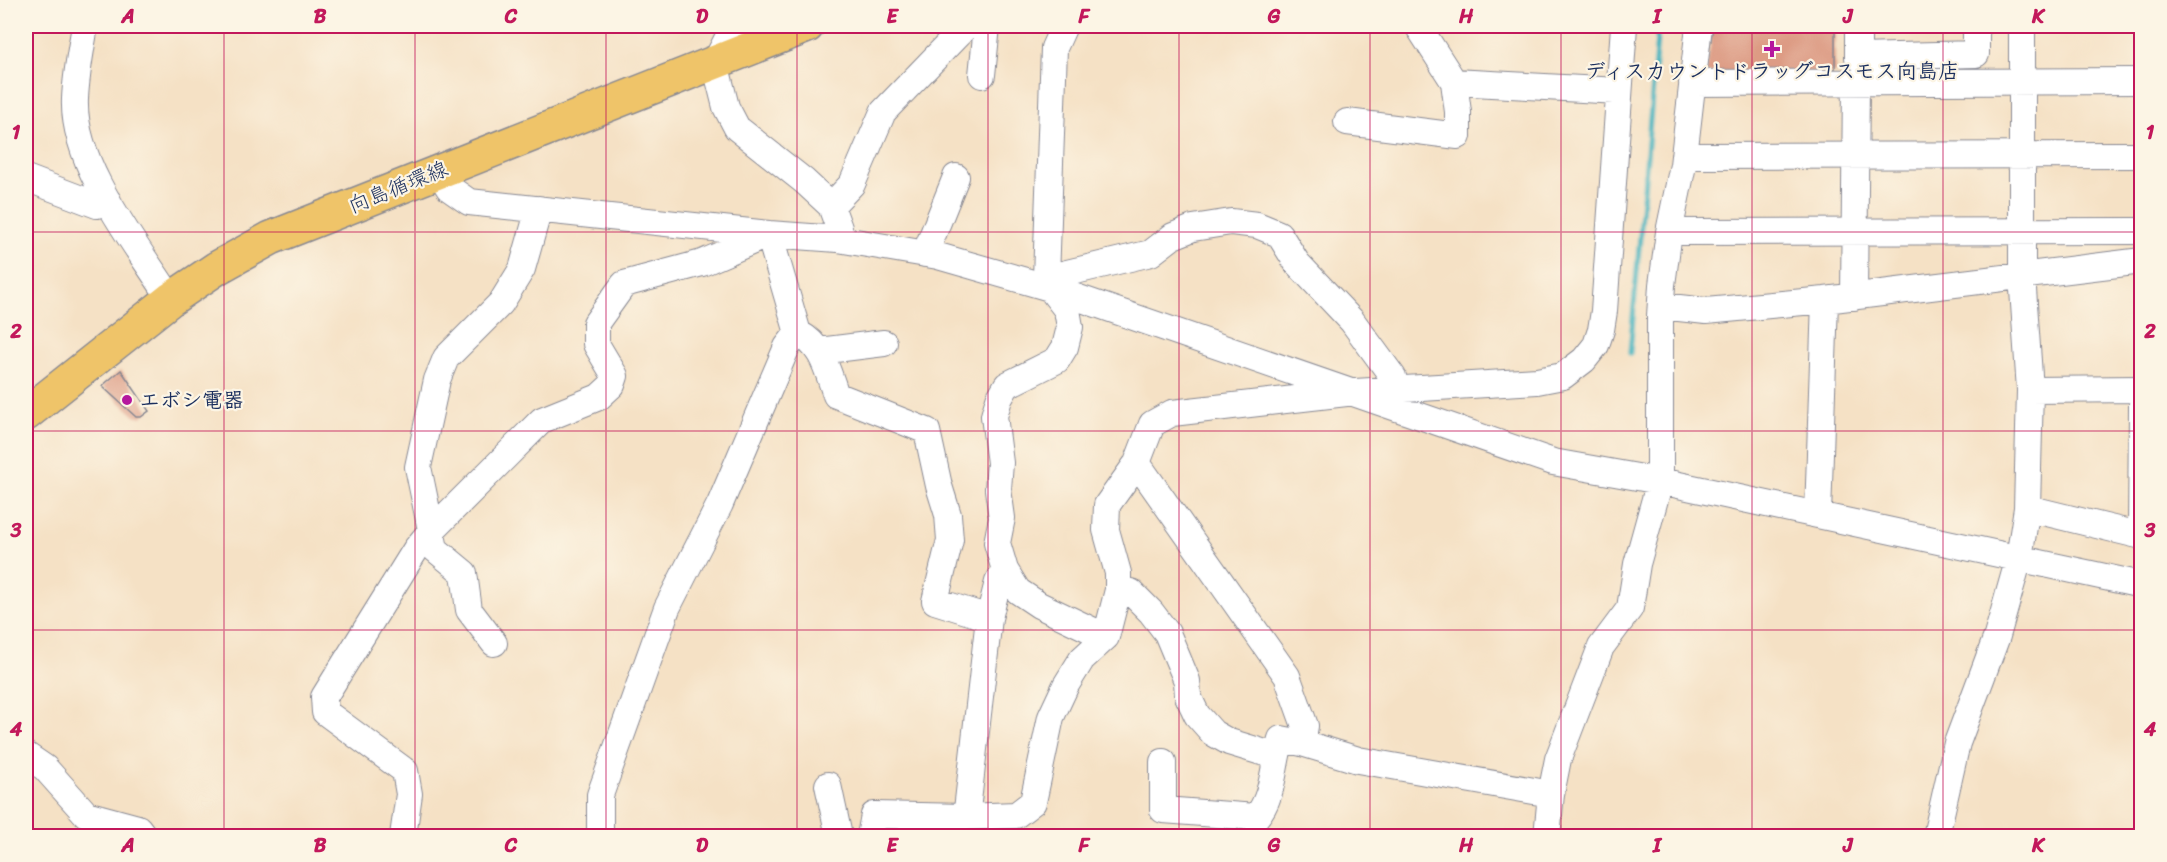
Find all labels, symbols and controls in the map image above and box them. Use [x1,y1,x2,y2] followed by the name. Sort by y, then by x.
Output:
[120,0,135,34] text: A
[314,0,327,34] text: B
[504,0,518,34] text: C
[696,0,709,34] text: D
[886,0,899,34] text: E
[1078,0,1091,34] text: F
[1267,0,1281,34] text: G
[1458,0,1474,34] text: H
[1652,0,1663,34] text: I
[1842,0,1854,34] text: J
[2031,0,2046,34] text: K
[1765,42,1779,56] marker: ディスカウントドラッグコスモス向島店
[1585,52,1959,90] place label: ディスカウントドラッグコスモス向島店
[12,115,21,150] text: 1
[2146,115,2155,150] text: 1
[342,150,454,224] street label: 向島循環線
[9,314,22,349] text: 2
[2143,314,2156,349] text: 2
[139,381,244,419] place label: エボシ電器
[120,393,134,407] marker: エボシ電器
[10,513,22,548] text: 3
[2144,513,2156,548] text: 3
[9,712,23,747] text: 4
[2143,712,2157,747] text: 4
[120,828,135,862] text: A
[314,828,327,862] text: B
[504,828,518,862] text: C
[696,828,709,862] text: D
[886,828,899,862] text: E
[1078,828,1091,862] text: F
[1267,828,1281,862] text: G
[1458,828,1474,862] text: H
[1652,828,1663,862] text: I
[1842,828,1854,862] text: J
[2031,828,2046,862] text: K

